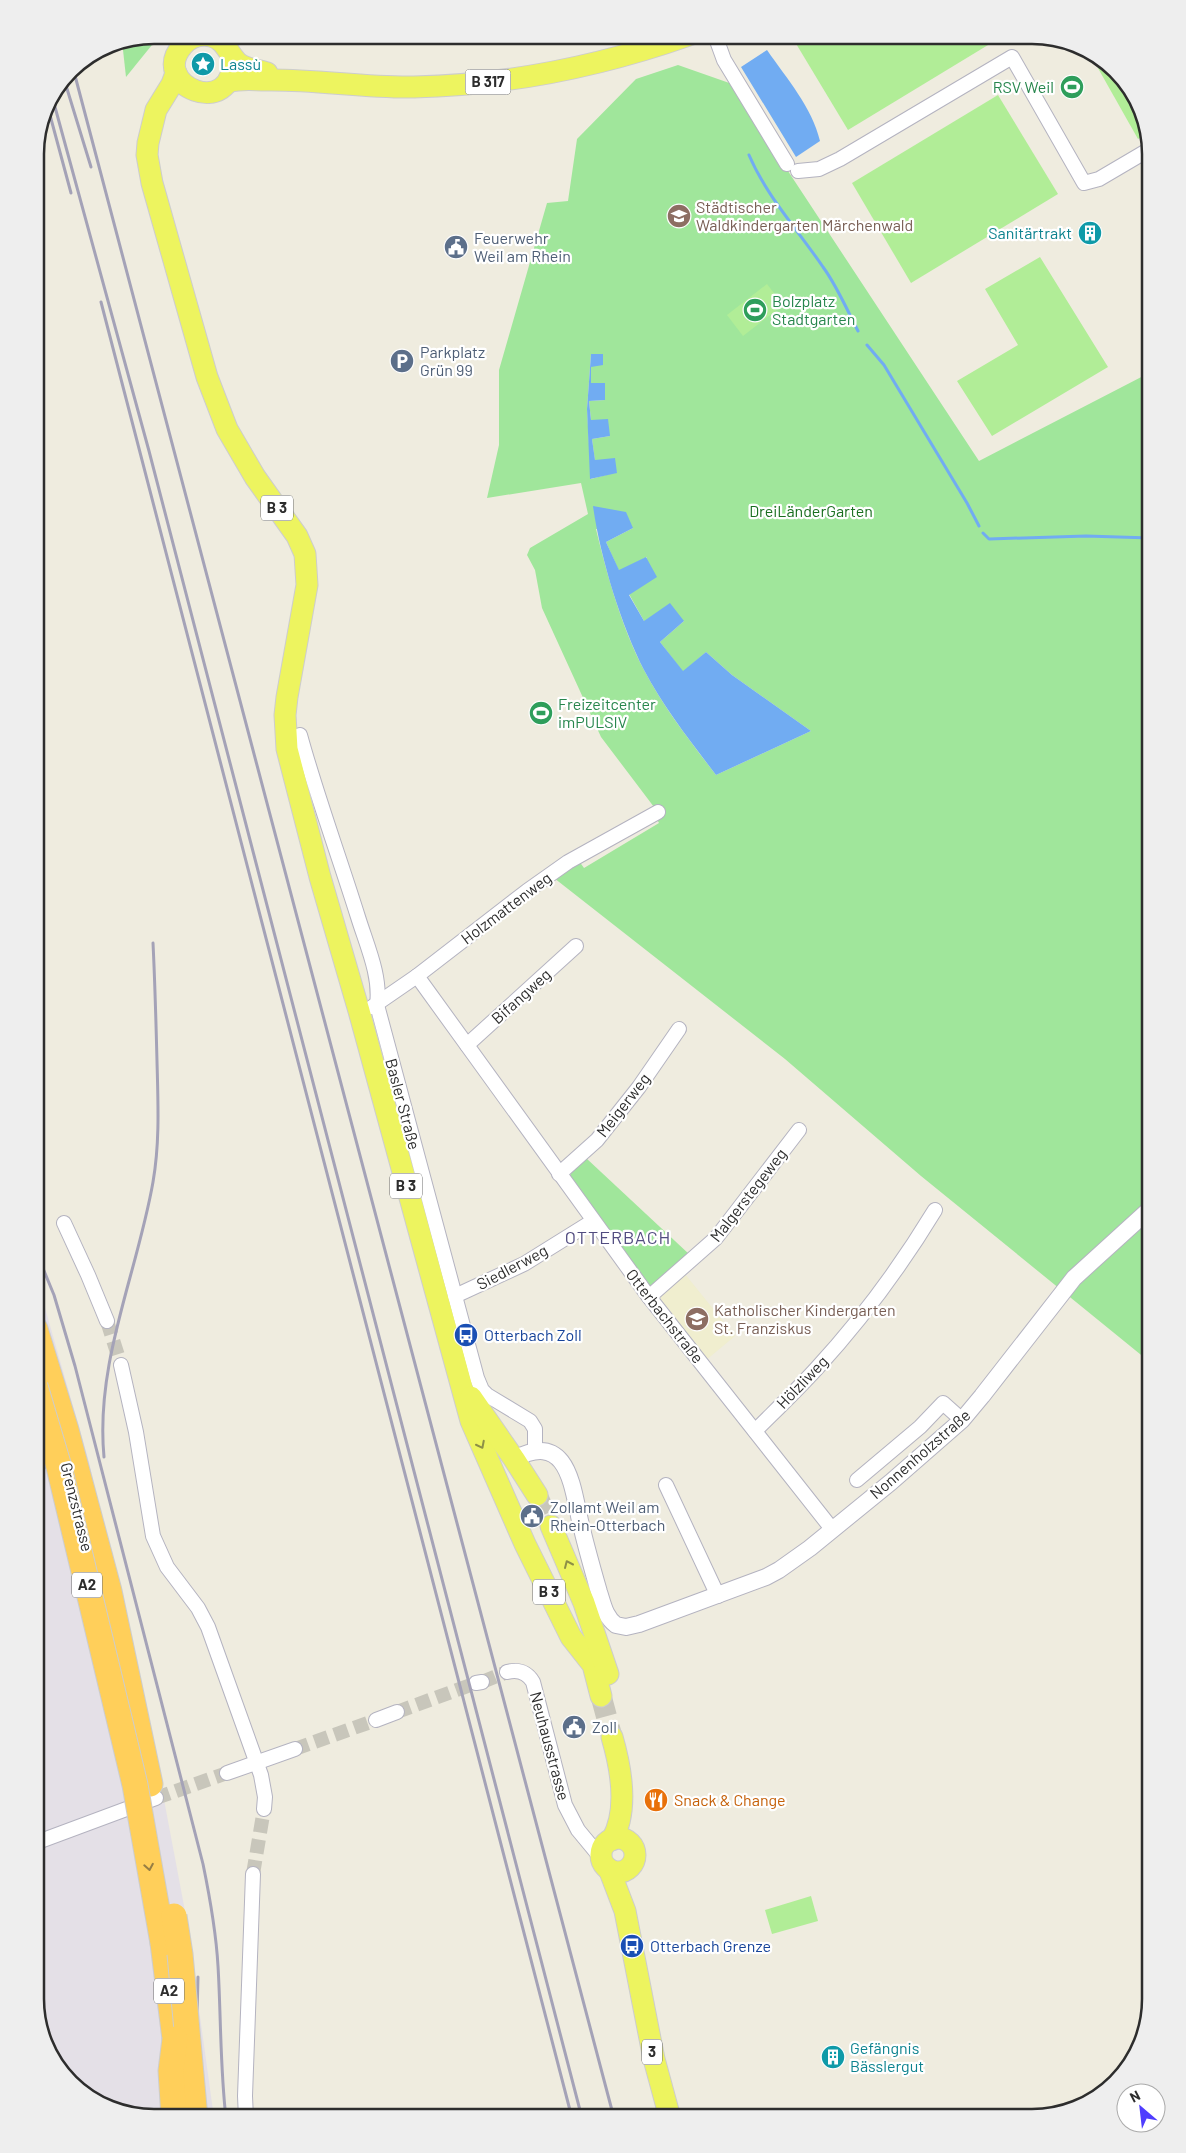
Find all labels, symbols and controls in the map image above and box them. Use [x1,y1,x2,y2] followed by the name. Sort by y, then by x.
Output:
[190,51,216,77] place icon: Lassù
[220,54,261,73] place label: Lassù
[466,70,510,94] road number: B 317
[1059,74,1085,100] sports icon: RSV Weil
[993,77,1054,96] place label: RSV Weil
[696,197,913,234] place label: Städtischer Waldkindergarten Märchenwald
[666,203,692,229] school or university icon: Städtischer Waldkindergarten Märchenwald
[1077,220,1103,246] building icon: Sanitärtrakt
[988,223,1072,242] place label: Sanitärtrakt
[474,228,571,265] place label: Feuerwehr Weil am Rhein
[443,234,469,260] public building icon: Feuerwehr Weil am Rhein
[772,291,855,328] place label: Bolzplatz Stadtgarten
[742,297,768,323] sports icon: Bolzplatz Stadtgarten
[420,342,485,379] place label: Parkplatz Grün 99
[389,348,415,374] parking icon: Parkplatz Grün 99
[261,496,293,520] road number: B 3
[749,501,873,520] park label: DreiLänderGarten
[558,694,656,731] place label: Freizeitcenter imPULSIV
[528,700,554,726] sports icon: Freizeitcenter imPULSIV
[457,867,555,948] street label: Holzmattenweg
[487,964,554,1027] street label: Bifangweg
[382,1056,425,1152] street label: Basler Straße
[592,1069,653,1140] street label: Meigerweg
[705,1144,790,1245] street label: Malgerstegeweg
[390,1174,422,1198] road number: B 3
[565,1226,671,1248] district label: OTTERBACH
[473,1240,550,1293] street label: Siedlerweg
[623,1265,708,1367] street label: Otterbachstraße
[714,1300,896,1337] place label: Katholischer Kindergarten St. Franziskus
[684,1306,710,1332] school or university icon: Katholischer Kindergarten St. Franziskus
[453,1322,479,1348] bus stop icon: Otterbach Zoll
[484,1325,582,1344] place label: Otterbach Zoll
[772,1351,831,1412] street label: Hölzliweg
[866,1405,974,1502] street label: Nonnenholzstraße
[475,1439,485,1448] one-way arrow
[57,1460,98,1553] street label: Grenzstrasse
[550,1497,665,1534] place label: Zollamt Weil am Rhein-Otterbach
[519,1503,545,1529] public building icon: Zollamt Weil am Rhein-Otterbach
[563,1560,574,1569] one-way arrow
[72,1572,102,1598] road number: A2
[533,1580,565,1604] road number: B 3
[527,1689,574,1802] street label: Neuhausstrasse
[561,1714,587,1740] public building icon: Zoll
[592,1717,617,1736] place label: Zoll
[643,1787,669,1813] restaurant icon: Snack & Change
[674,1790,786,1809] place label: Snack & Change
[144,1863,154,1872] one-way arrow
[619,1933,645,1959] bus stop icon: Otterbach Grenze
[650,1936,771,1955] place label: Otterbach Grenze
[154,1978,184,2004] road number: A2
[850,2038,924,2075] place label: Gefängnis Bässlergut
[642,2040,662,2064] road number: 3
[820,2044,846,2070] building icon: Gefängnis Bässlergut
[1116,2083,1166,2133] north arrow
[1127,2086,1143,2106] text: N

